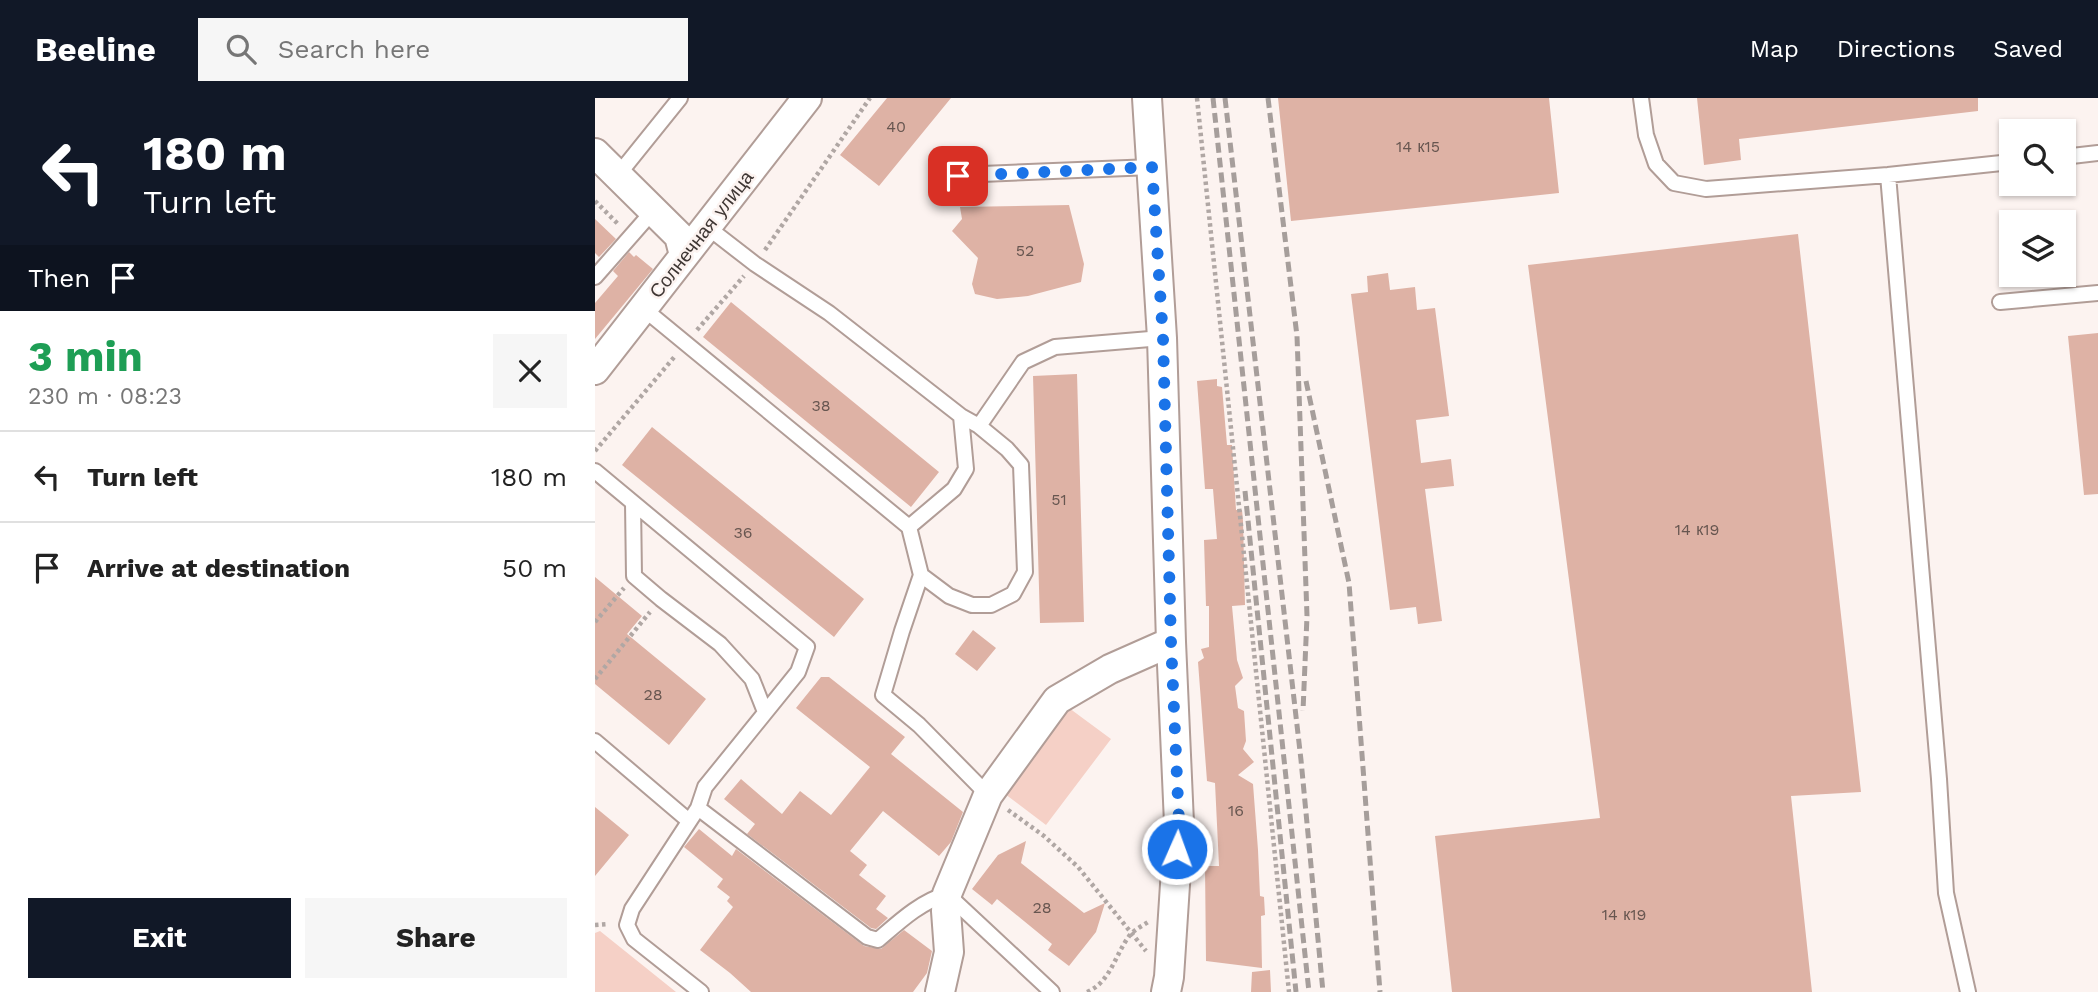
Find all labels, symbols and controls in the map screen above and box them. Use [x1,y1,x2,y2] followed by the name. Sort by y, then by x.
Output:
[198,18,688,81] search box
[35,30,156,69] text: Beeline
[222,30,260,68] icon: search
[278,34,430,64] text: Search here
[1750,35,1799,63] text: Map
[1837,35,1955,63] text: Directions
[1993,35,2063,63] text: Saved
[886,117,906,136] house number: 40
[1999,119,2076,287] map controls
[1999,119,2076,196] button: search
[143,124,287,182] text: 180 m
[28,126,119,217] icon: left
[1396,137,1440,156] house number: 14 к15
[928,146,988,206] pin
[939,157,977,195] icon: arrive
[645,166,759,303] street label: Солнечная улица
[143,183,276,221] text: Turn left
[1999,210,2076,287] button: layers
[1016,241,1034,260] house number: 52
[104,259,142,297] icon: arrive
[28,263,90,293] text: Then
[28,332,143,381] text: 3 min
[493,334,567,408] button: close
[28,383,182,410] text: 230 m · 08:23
[811,396,831,415] house number: 38
[28,458,66,496] icon: left
[87,462,198,492] text: Turn left
[491,462,567,492] text: 180 m
[1051,490,1067,509] house number: 51
[1675,520,1719,539] house number: 14 к19
[733,523,753,542] house number: 36
[28,549,66,587] icon: arrive
[87,553,350,583] text: Arrive at destination
[502,553,567,583] text: 50 m
[643,685,663,704] house number: 28
[1228,801,1244,820] house number: 16
[1140,812,1214,886] position arrow
[28,898,291,978] button: Exit
[305,898,567,978] button: Share
[1032,898,1052,917] house number: 28
[1602,905,1646,924] house number: 14 к19

